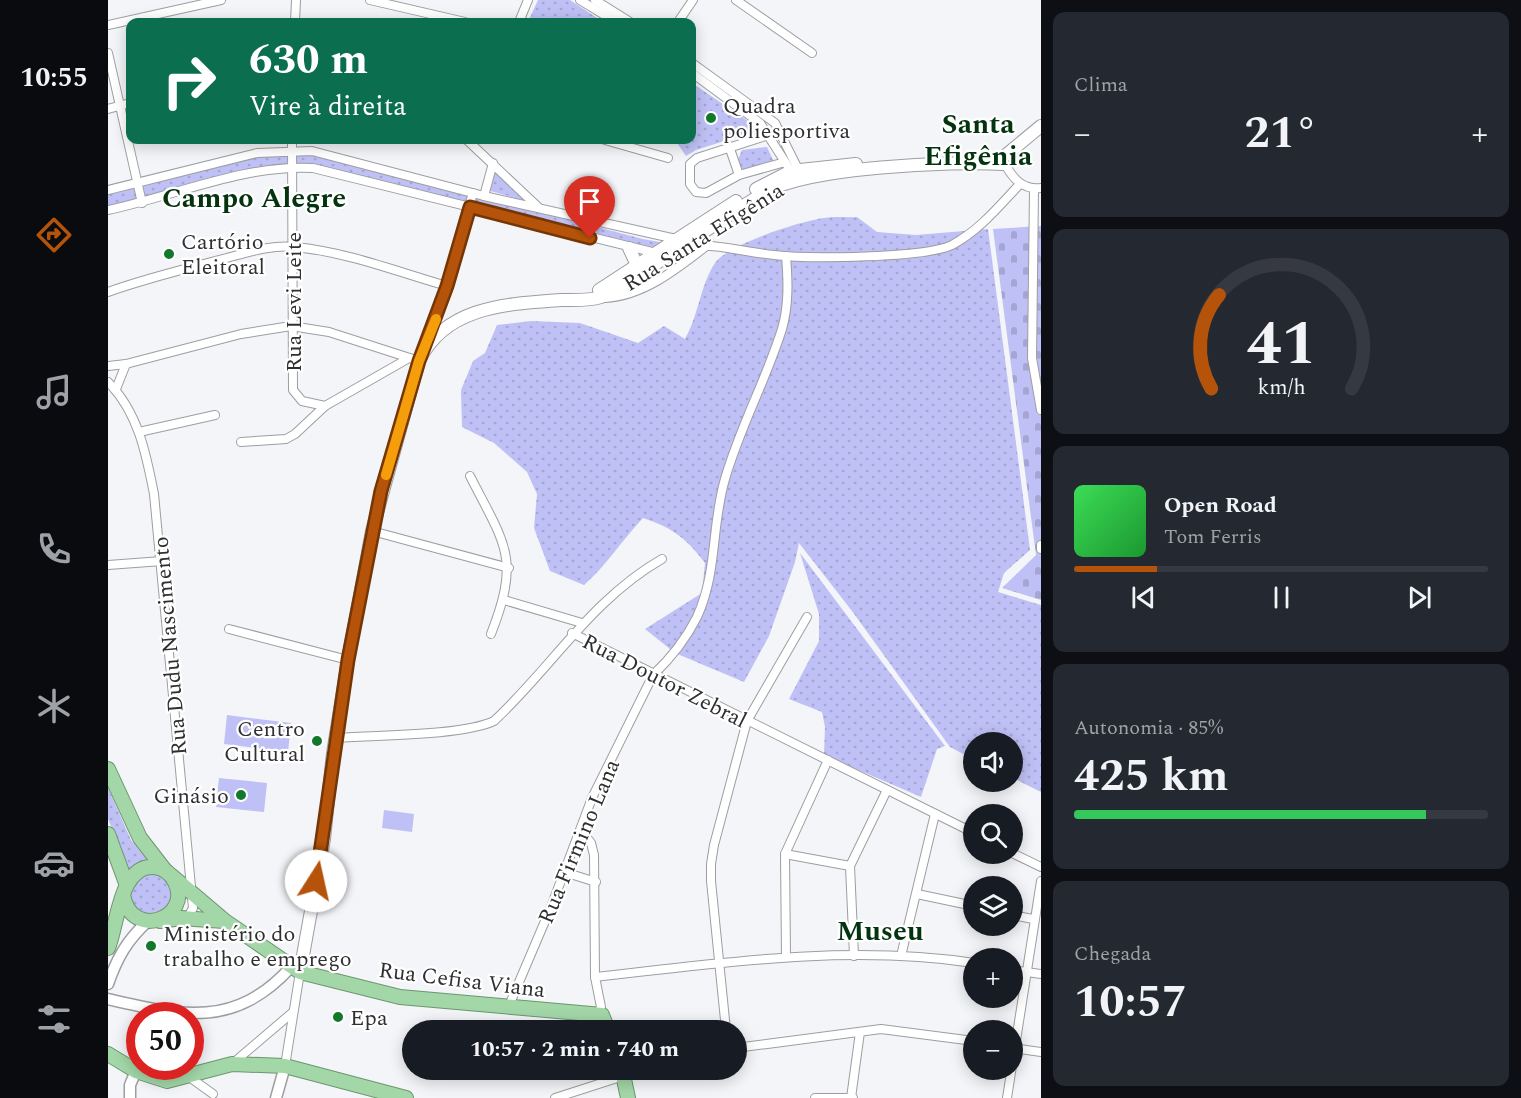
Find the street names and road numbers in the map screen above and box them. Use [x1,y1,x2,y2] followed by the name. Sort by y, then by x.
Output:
[617,174,791,300] street label: Rua Santa Efigênia
[278,232,311,372] street label: Rua Levi Leite
[144,535,197,757] street label: Rua Dudu Nascimento
[576,626,753,737] street label: Rua Doutor Zebral
[530,754,629,929] street label: Rua Firmino Lana
[377,954,547,1007] street label: Rua Cefisa Viana

